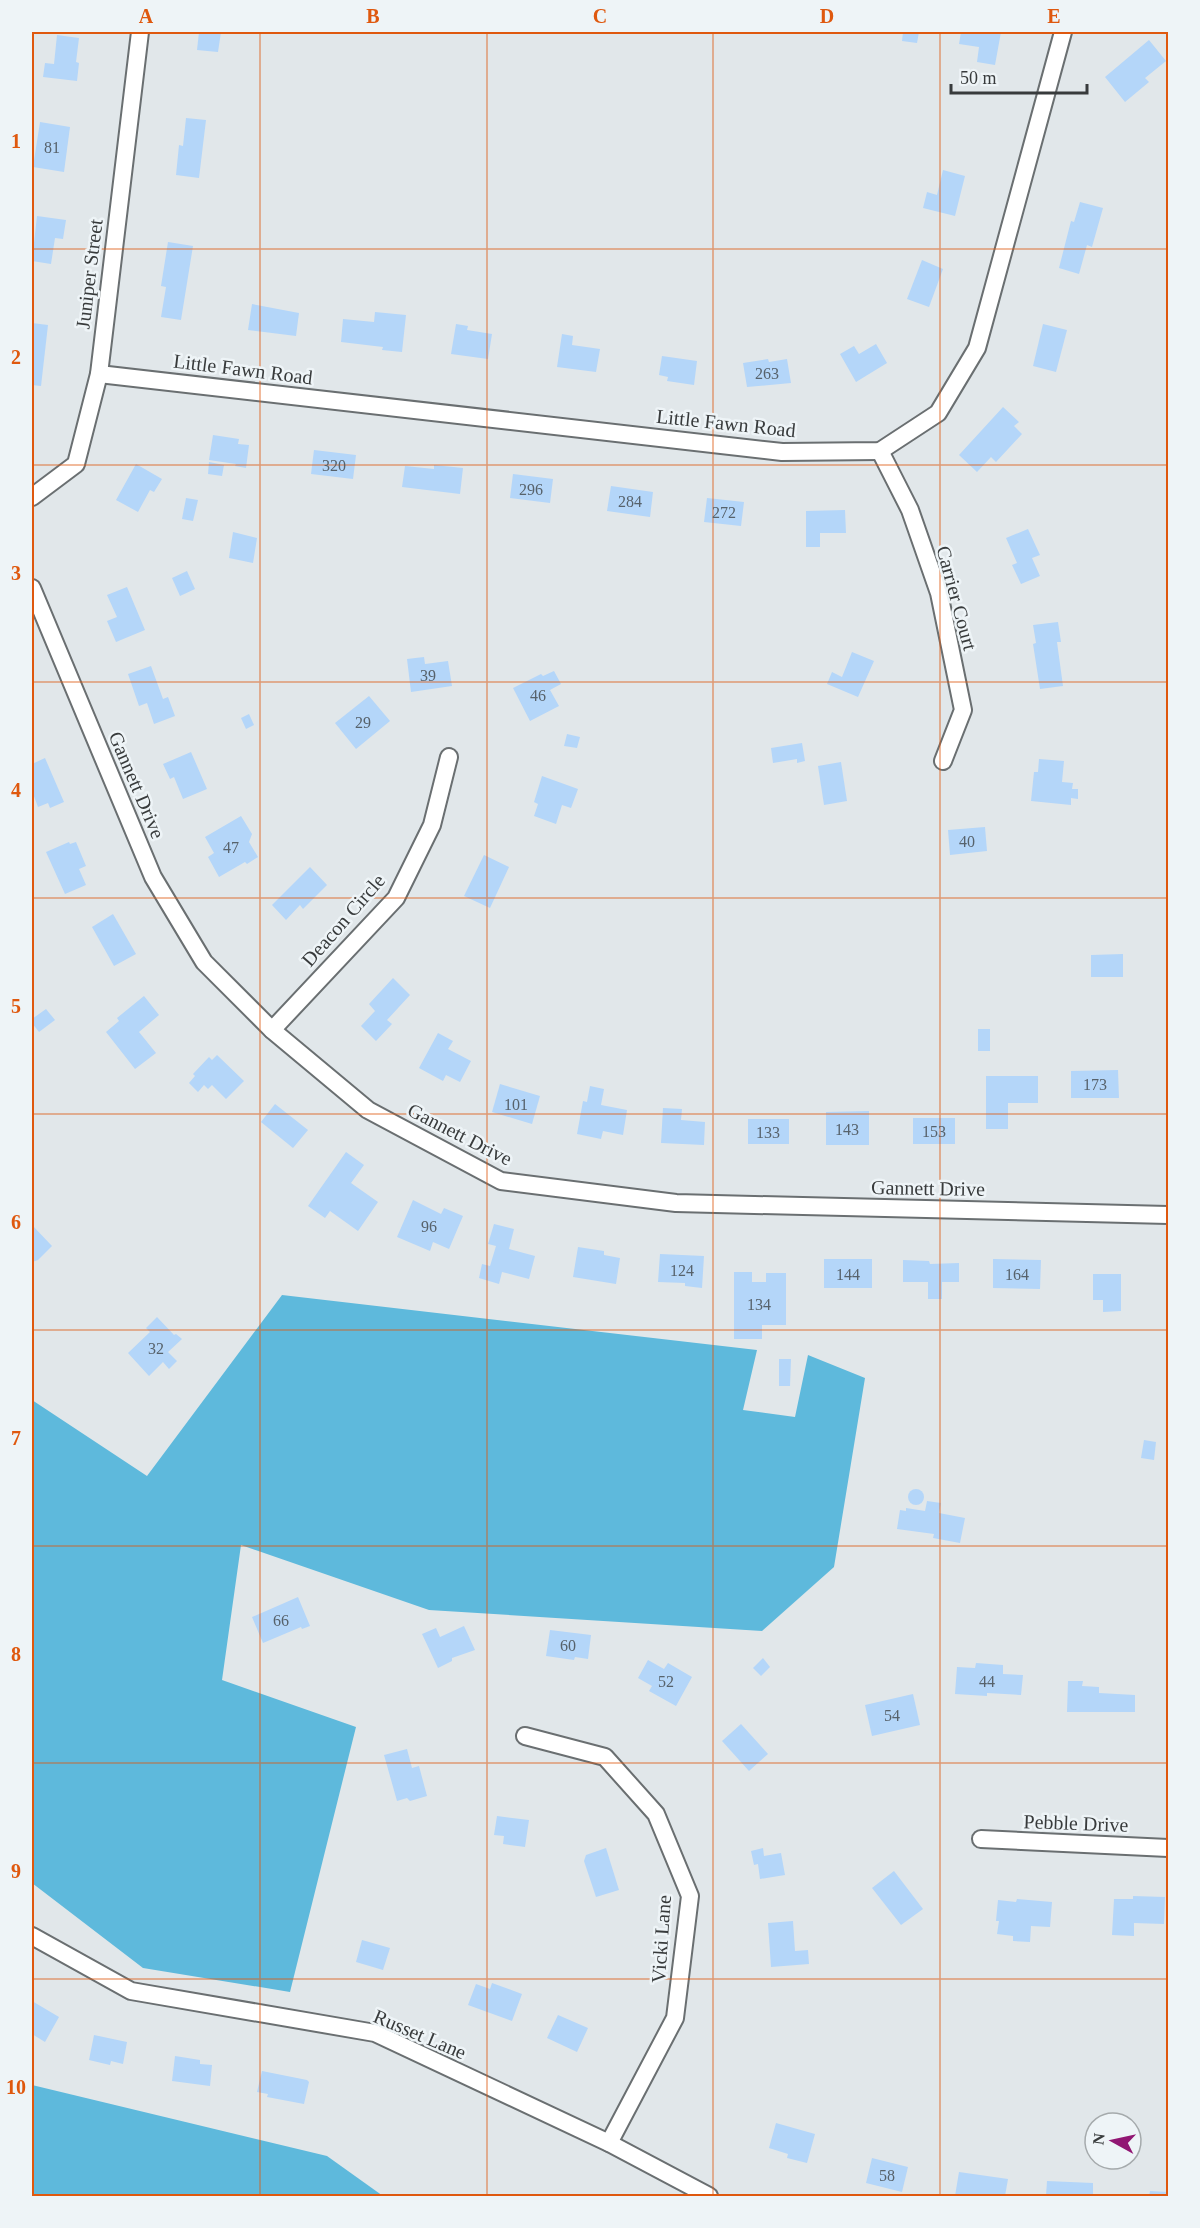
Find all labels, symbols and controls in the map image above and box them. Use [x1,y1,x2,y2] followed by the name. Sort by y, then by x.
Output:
[139,5,154,27] text: A
[366,5,380,27] text: B
[593,5,607,27] text: C
[820,5,834,27] text: D
[1047,5,1061,27] text: E
[951,57,1088,95] scale bar
[960,68,997,88] text: 50 m
[11,130,21,152] text: 1
[44,139,60,156] house number: 81
[71,217,108,330] street label: Juniper Street
[11,346,21,368] text: 2
[172,350,314,388] street label: Little Fawn Road
[755,365,779,382] house number: 263
[655,405,797,441] street label: Little Fawn Road
[322,457,346,474] house number: 320
[519,481,543,498] house number: 296
[618,493,642,510] house number: 284
[712,504,736,521] house number: 272
[933,543,982,653] street label: Carrier Court
[11,562,21,584] text: 3
[420,667,436,684] house number: 39
[530,687,546,704] house number: 46
[355,714,371,731] house number: 29
[105,728,169,842] street label: Gannett Drive
[11,779,21,801] text: 4
[959,833,975,850] house number: 40
[223,839,239,856] house number: 47
[297,869,389,971] street label: Deacon Circle
[11,995,21,1017] text: 5
[1083,1076,1107,1093] house number: 173
[504,1096,528,1113] house number: 101
[404,1098,516,1170] street label: Gannett Drive
[835,1121,859,1138] house number: 143
[922,1123,946,1140] house number: 153
[756,1124,780,1141] house number: 133
[871,1176,985,1200] street label: Gannett Drive
[11,1211,21,1233] text: 6
[421,1218,437,1235] house number: 96
[670,1262,694,1279] house number: 124
[836,1266,860,1283] house number: 144
[1005,1266,1029,1283] house number: 164
[747,1296,771,1313] house number: 134
[148,1340,164,1357] house number: 32
[11,1427,21,1449] text: 7
[273,1612,289,1629] house number: 66
[560,1637,576,1654] house number: 60
[11,1643,21,1665] text: 8
[658,1673,674,1690] house number: 52
[979,1673,995,1690] house number: 44
[884,1707,900,1724] house number: 54
[1023,1810,1129,1836] street label: Pebble Drive
[11,1860,21,1882] text: 9
[647,1894,675,1984] street label: Vicki Lane
[370,2005,470,2063] street label: Russet Lane
[6,2076,26,2098] text: 10
[1083,2111,1143,2171] north arrow
[1089,2132,1108,2146] text: N
[879,2167,895,2184] house number: 58

